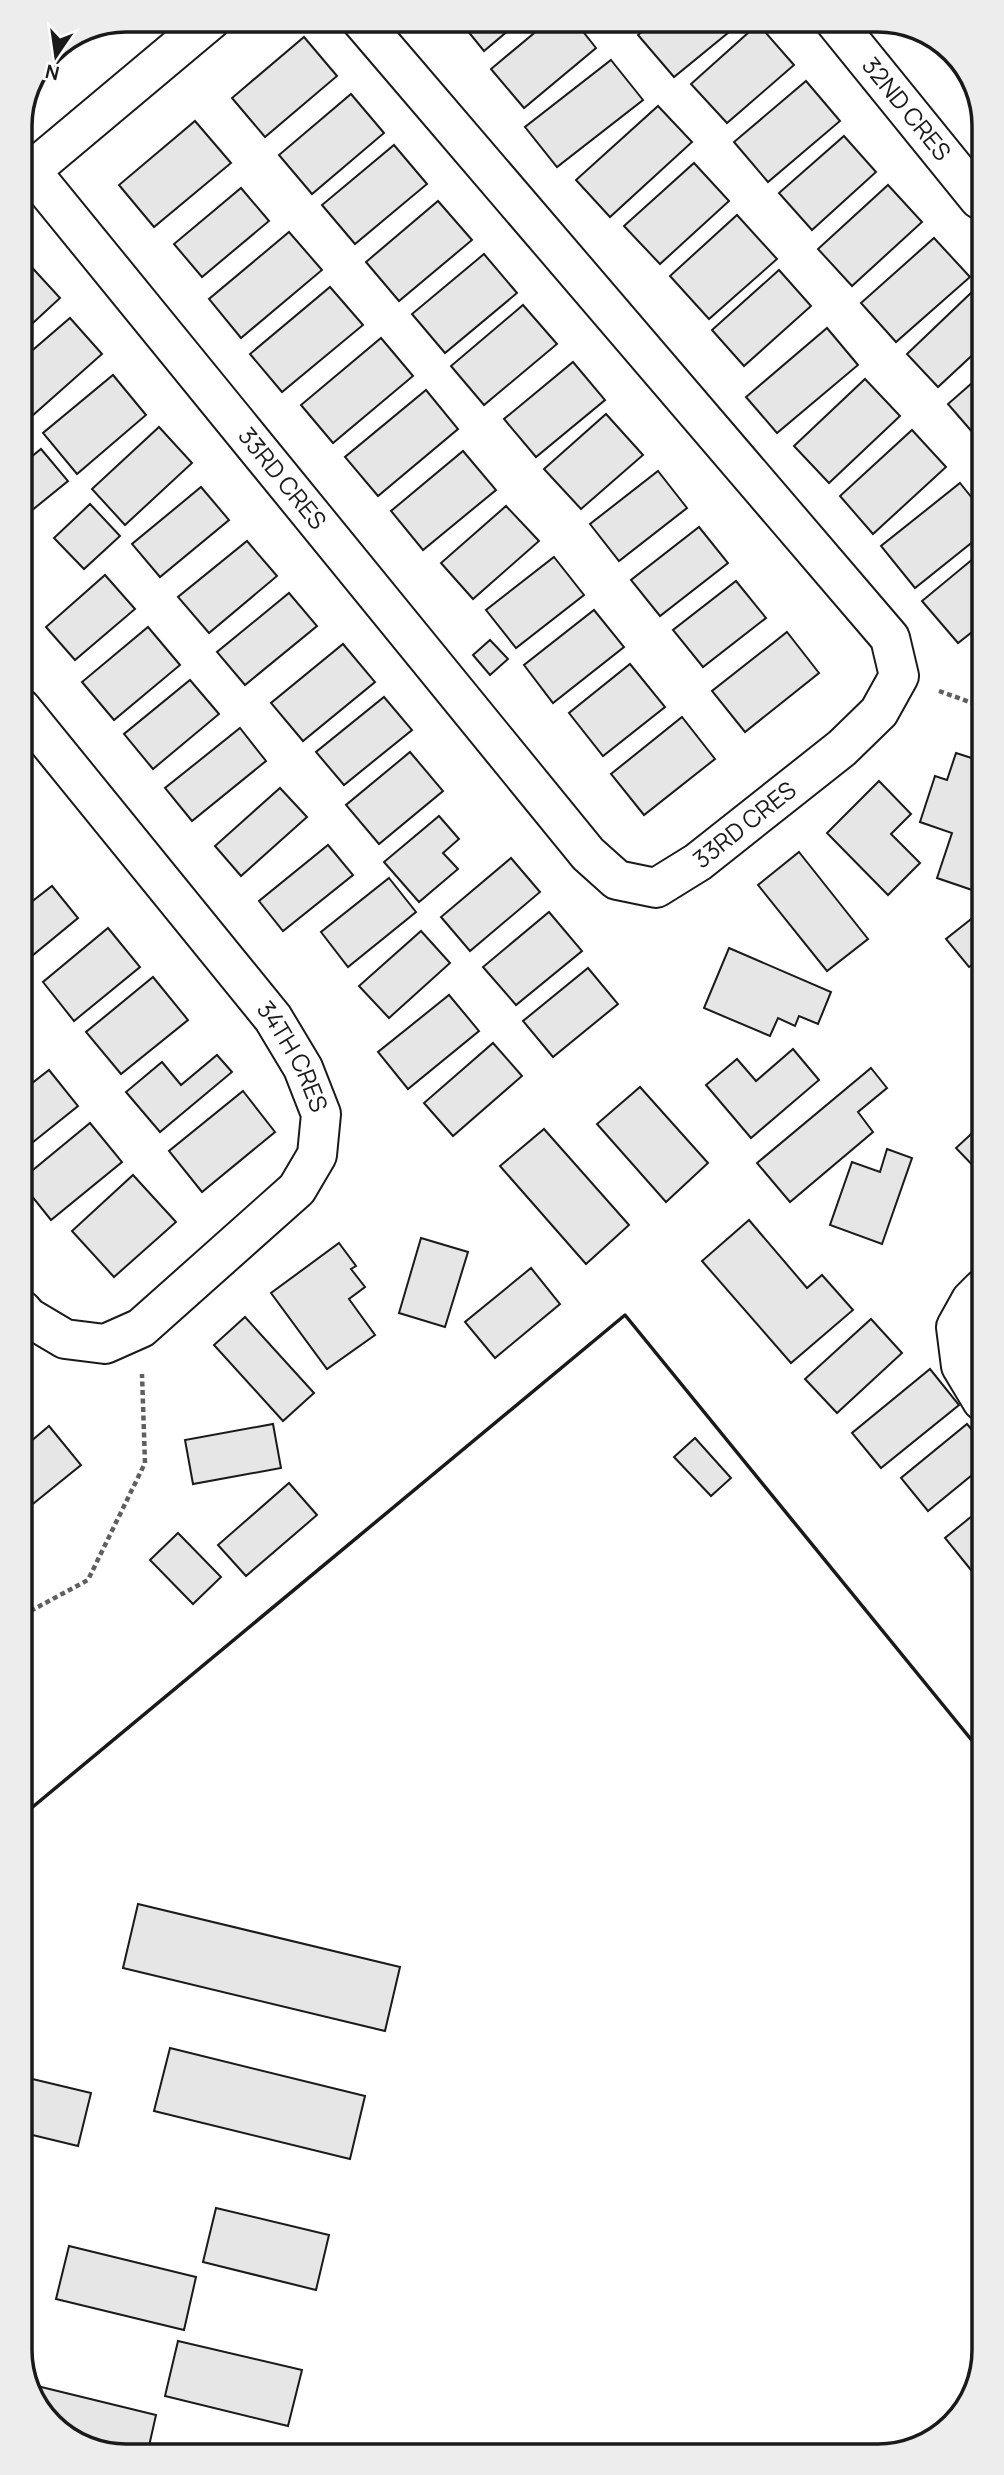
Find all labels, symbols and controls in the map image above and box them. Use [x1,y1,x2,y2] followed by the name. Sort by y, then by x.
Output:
[21,21,91,91] north arrow
[855,49,959,167] street label: 32ND CRES
[43,58,62,87] text: N
[231,420,335,536] street label: 33RD CRES
[685,773,802,875] street label: 33RD CRES
[250,993,337,1116] street label: 34TH CRES

